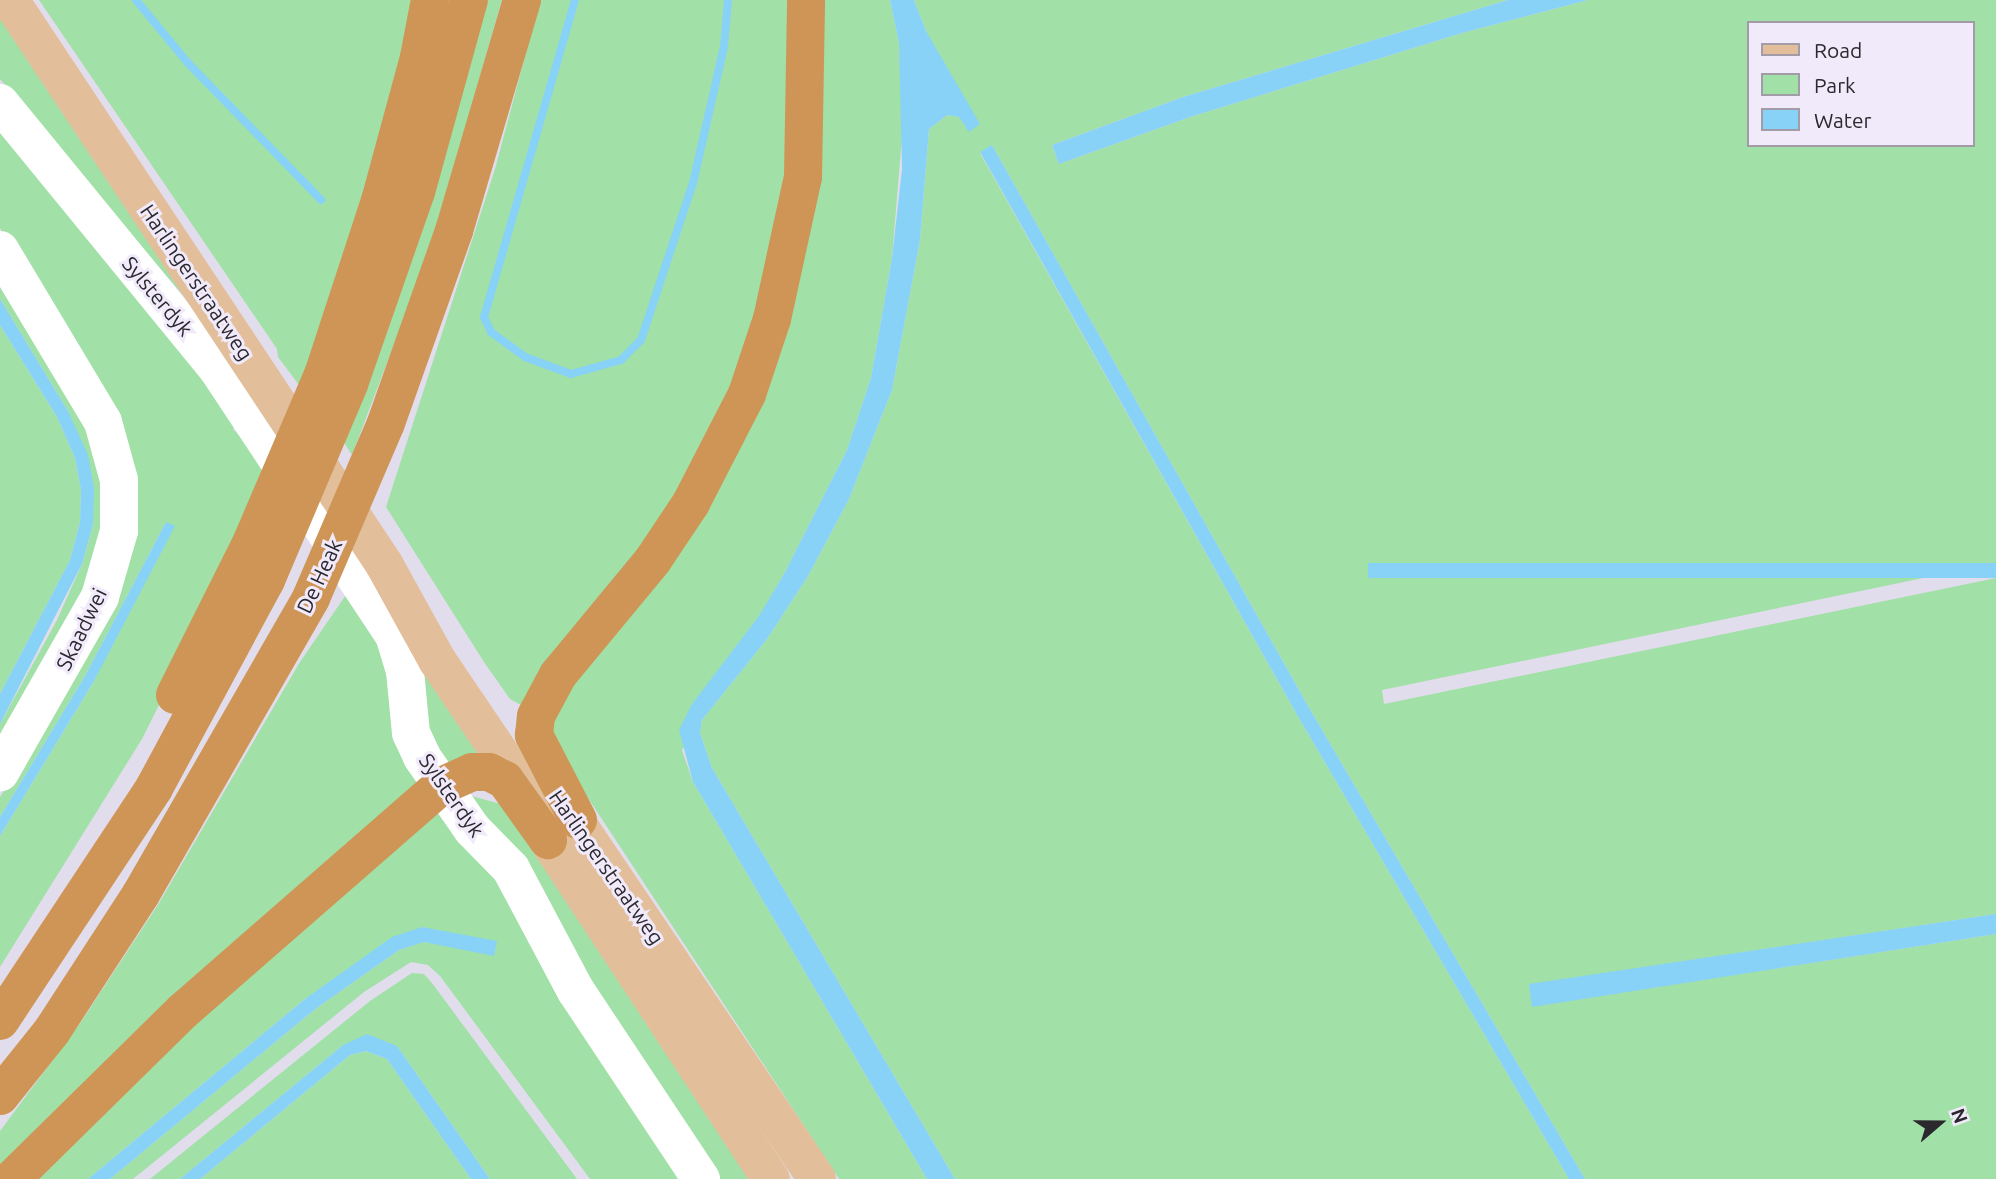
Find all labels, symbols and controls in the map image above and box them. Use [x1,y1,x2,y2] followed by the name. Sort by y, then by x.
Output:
[1748,21,1975,147] legend
[1814,38,1862,62] text: Road
[1814,73,1856,97] text: Park
[1814,108,1872,132] text: Water
[135,199,259,365] street label: Harlingerstraatweg
[117,251,199,341] street label: Sylsterdyk
[291,535,347,617] street label: De Heak
[50,584,112,674] street label: Skaadwei
[414,748,490,842] street label: Sylsterdyk
[544,785,670,949] street label: Harlingerstraatweg
[1905,1088,1975,1158] north arrow
[1947,1105,1972,1126] text: N

